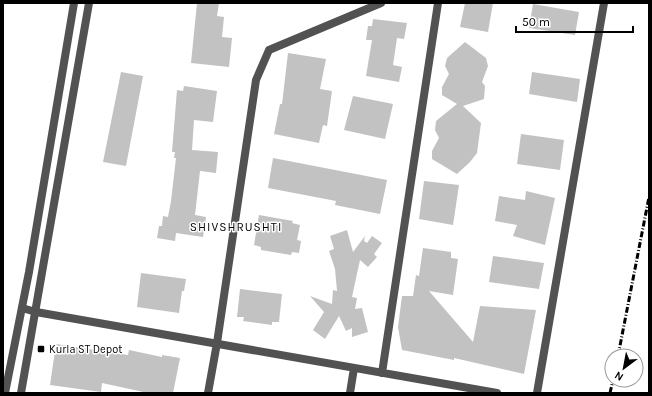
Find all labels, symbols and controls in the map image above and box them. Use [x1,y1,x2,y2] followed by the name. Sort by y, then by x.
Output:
[516,8,633,34] scale bar
[522,15,550,29] text: 50 m
[190,220,282,234] district label: SHIVSHRUSHTI
[49,343,122,356] place label: Kurla ST Depot
[36,344,46,354] marker: Kurla ST Depot
[604,348,644,388] north arrow
[612,368,626,384] text: N

